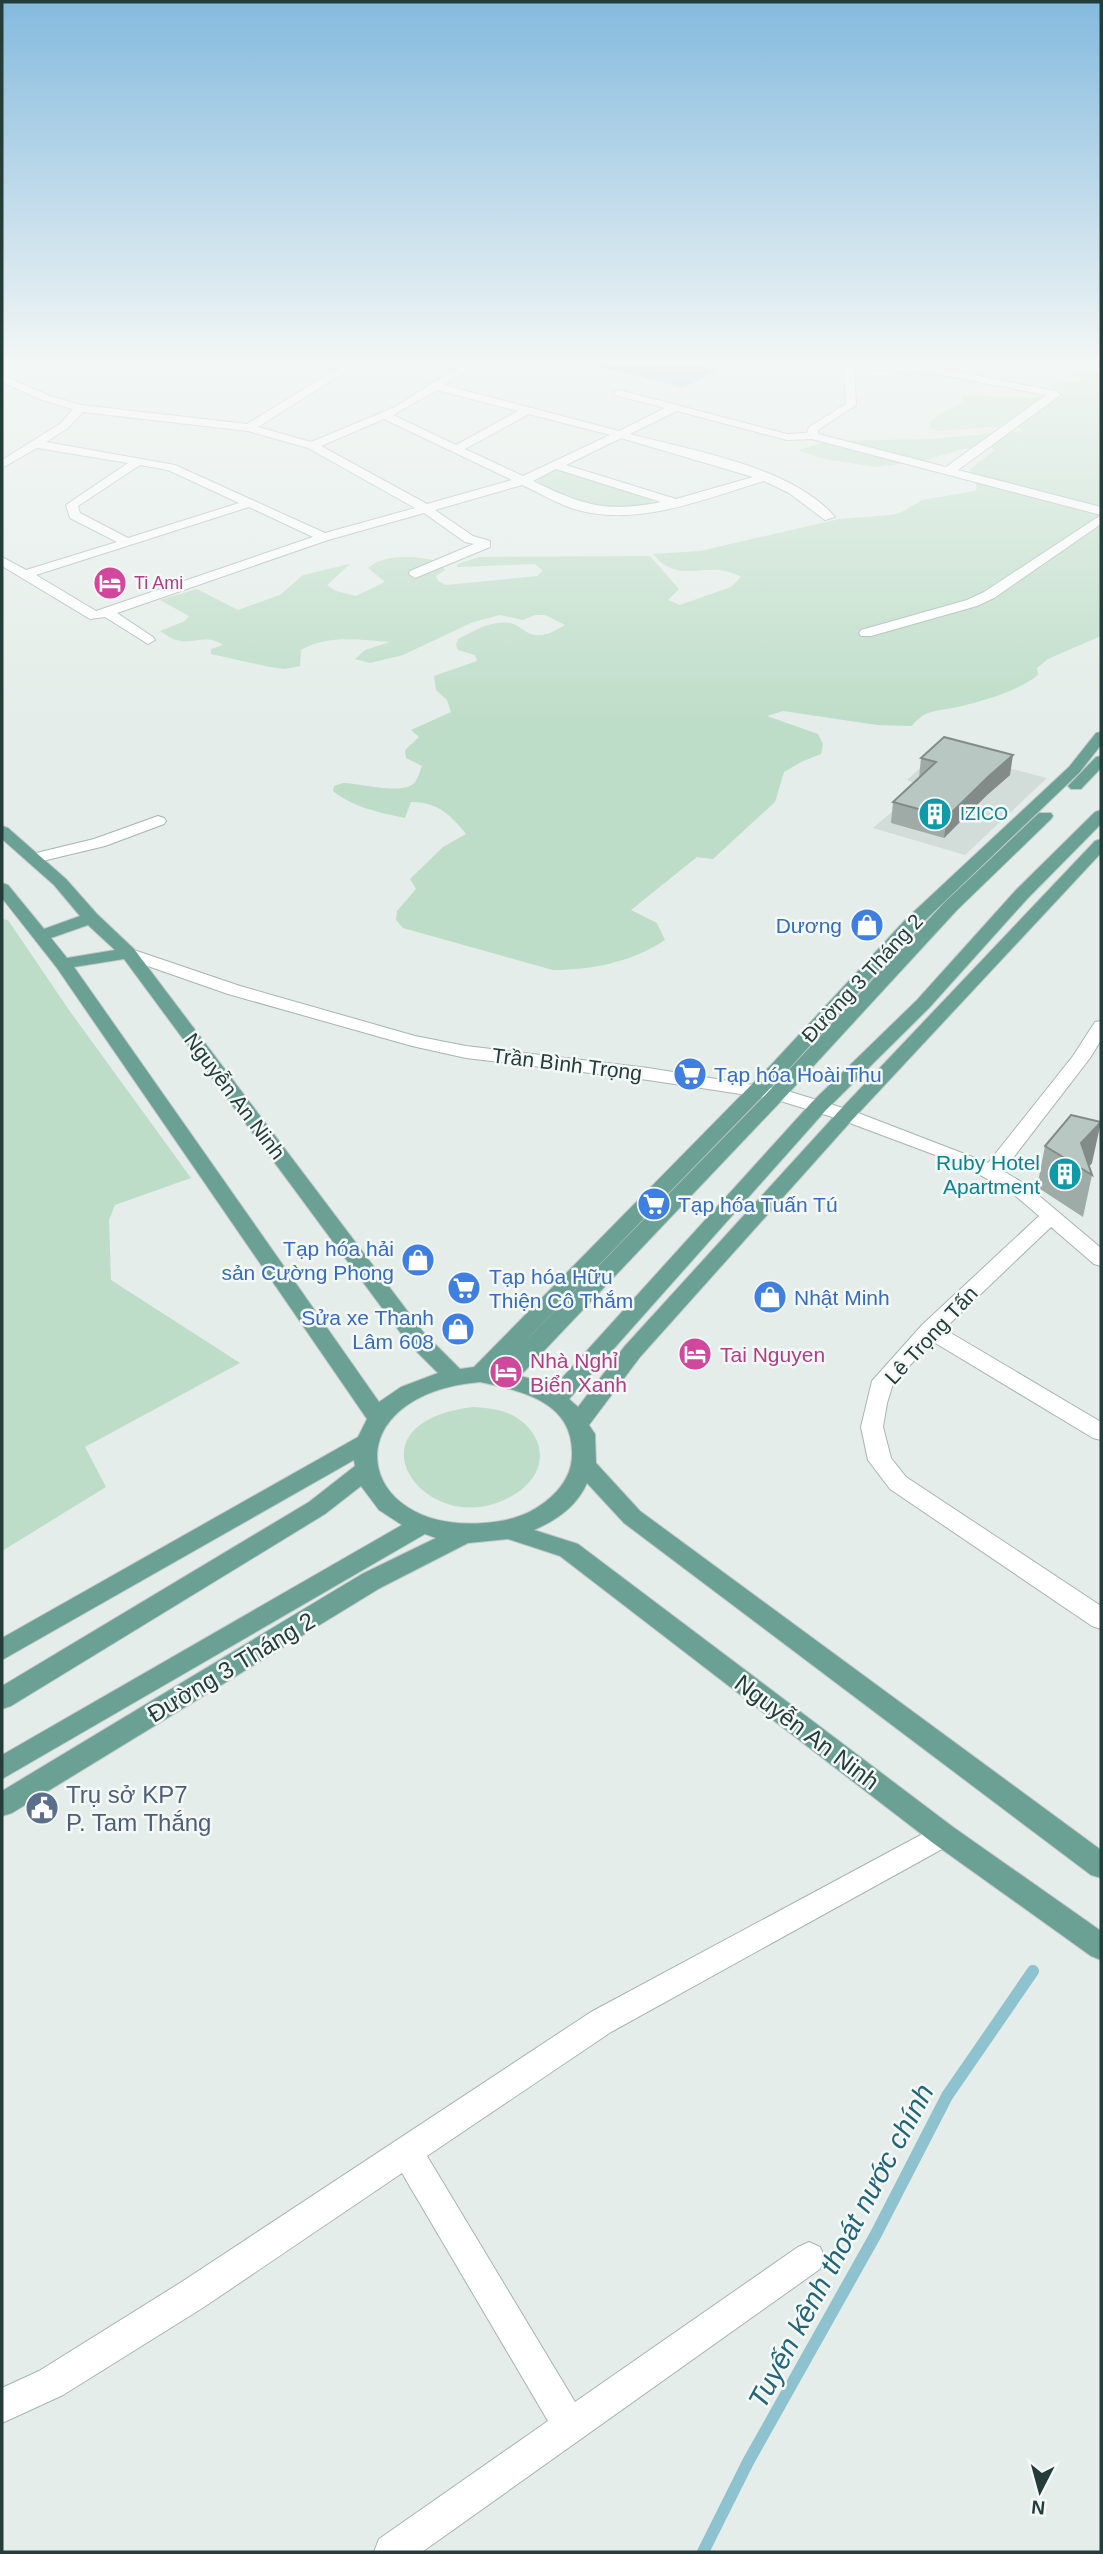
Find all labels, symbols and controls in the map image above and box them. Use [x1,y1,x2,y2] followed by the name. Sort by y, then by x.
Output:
[91,564,129,602] hotel icon: Ti Ami
[134,573,183,593] place label: Ti Ami
[916,795,954,833] building icon: IZICO
[960,804,1008,824] place label: IZICO
[848,906,886,944] shop icon: Dương
[797,909,927,1047] street label: Đường 3 Tháng 2
[776,914,842,937] place label: Dương
[180,1028,290,1164] street label: Nguyễn An Ninh
[491,1043,643,1085] street label: Trần Bình Trọng
[671,1055,709,1093] supermarket icon: Tạp hóa Hoài Thu
[714,1063,882,1086] place label: Tạp hóa Hoài Thu
[936,1151,1040,1198] place label: Ruby Hotel Apartment
[1046,1155,1084,1193] building icon: Ruby Hotel Apartment
[635,1185,673,1223] supermarket icon: Tạp hóa Tuấn Tú
[678,1193,838,1216] place label: Tạp hóa Tuấn Tú
[221,1237,394,1284] place label: Tạp hóa hải sản Cường Phong
[399,1241,437,1279] shop icon: Tạp hóa hải sản Cường Phong
[489,1265,633,1312] place label: Tạp hóa Hữu Thiện Cô Thắm
[445,1269,483,1307] supermarket icon: Tạp hóa Hữu Thiện Cô Thắm
[751,1278,789,1316] shop icon: Nhật Minh
[880,1282,982,1388] street label: Lê Trọng Tấn
[794,1286,890,1309] place label: Nhật Minh
[301,1306,434,1353] place label: Sửa xe Thanh Lâm 608
[439,1310,477,1348] shop icon: Sửa xe Thanh Lâm 608
[676,1335,714,1373] hotel icon: Tai Nguyen
[720,1343,825,1366] place label: Tai Nguyen
[530,1349,627,1396] place label: Nhà Nghỉ Biển Xanh
[487,1353,525,1391] hotel icon: Nhà Nghỉ Biển Xanh
[143,1606,319,1728] street label: Đường 3 Tháng 2
[730,1669,884,1795] street label: Nguyễn An Ninh
[66,1781,211,1836] place label: Trụ sở KP7 P. Tam Thắng
[23,1789,61,1827] public building icon: Trụ sở KP7 P. Tam Thắng
[742,2079,940,2413] water label: Tuyến kênh thoát nước chính
[1005,2456,1075,2526] north arrow
[1030,2496,1046,2519] text: N

